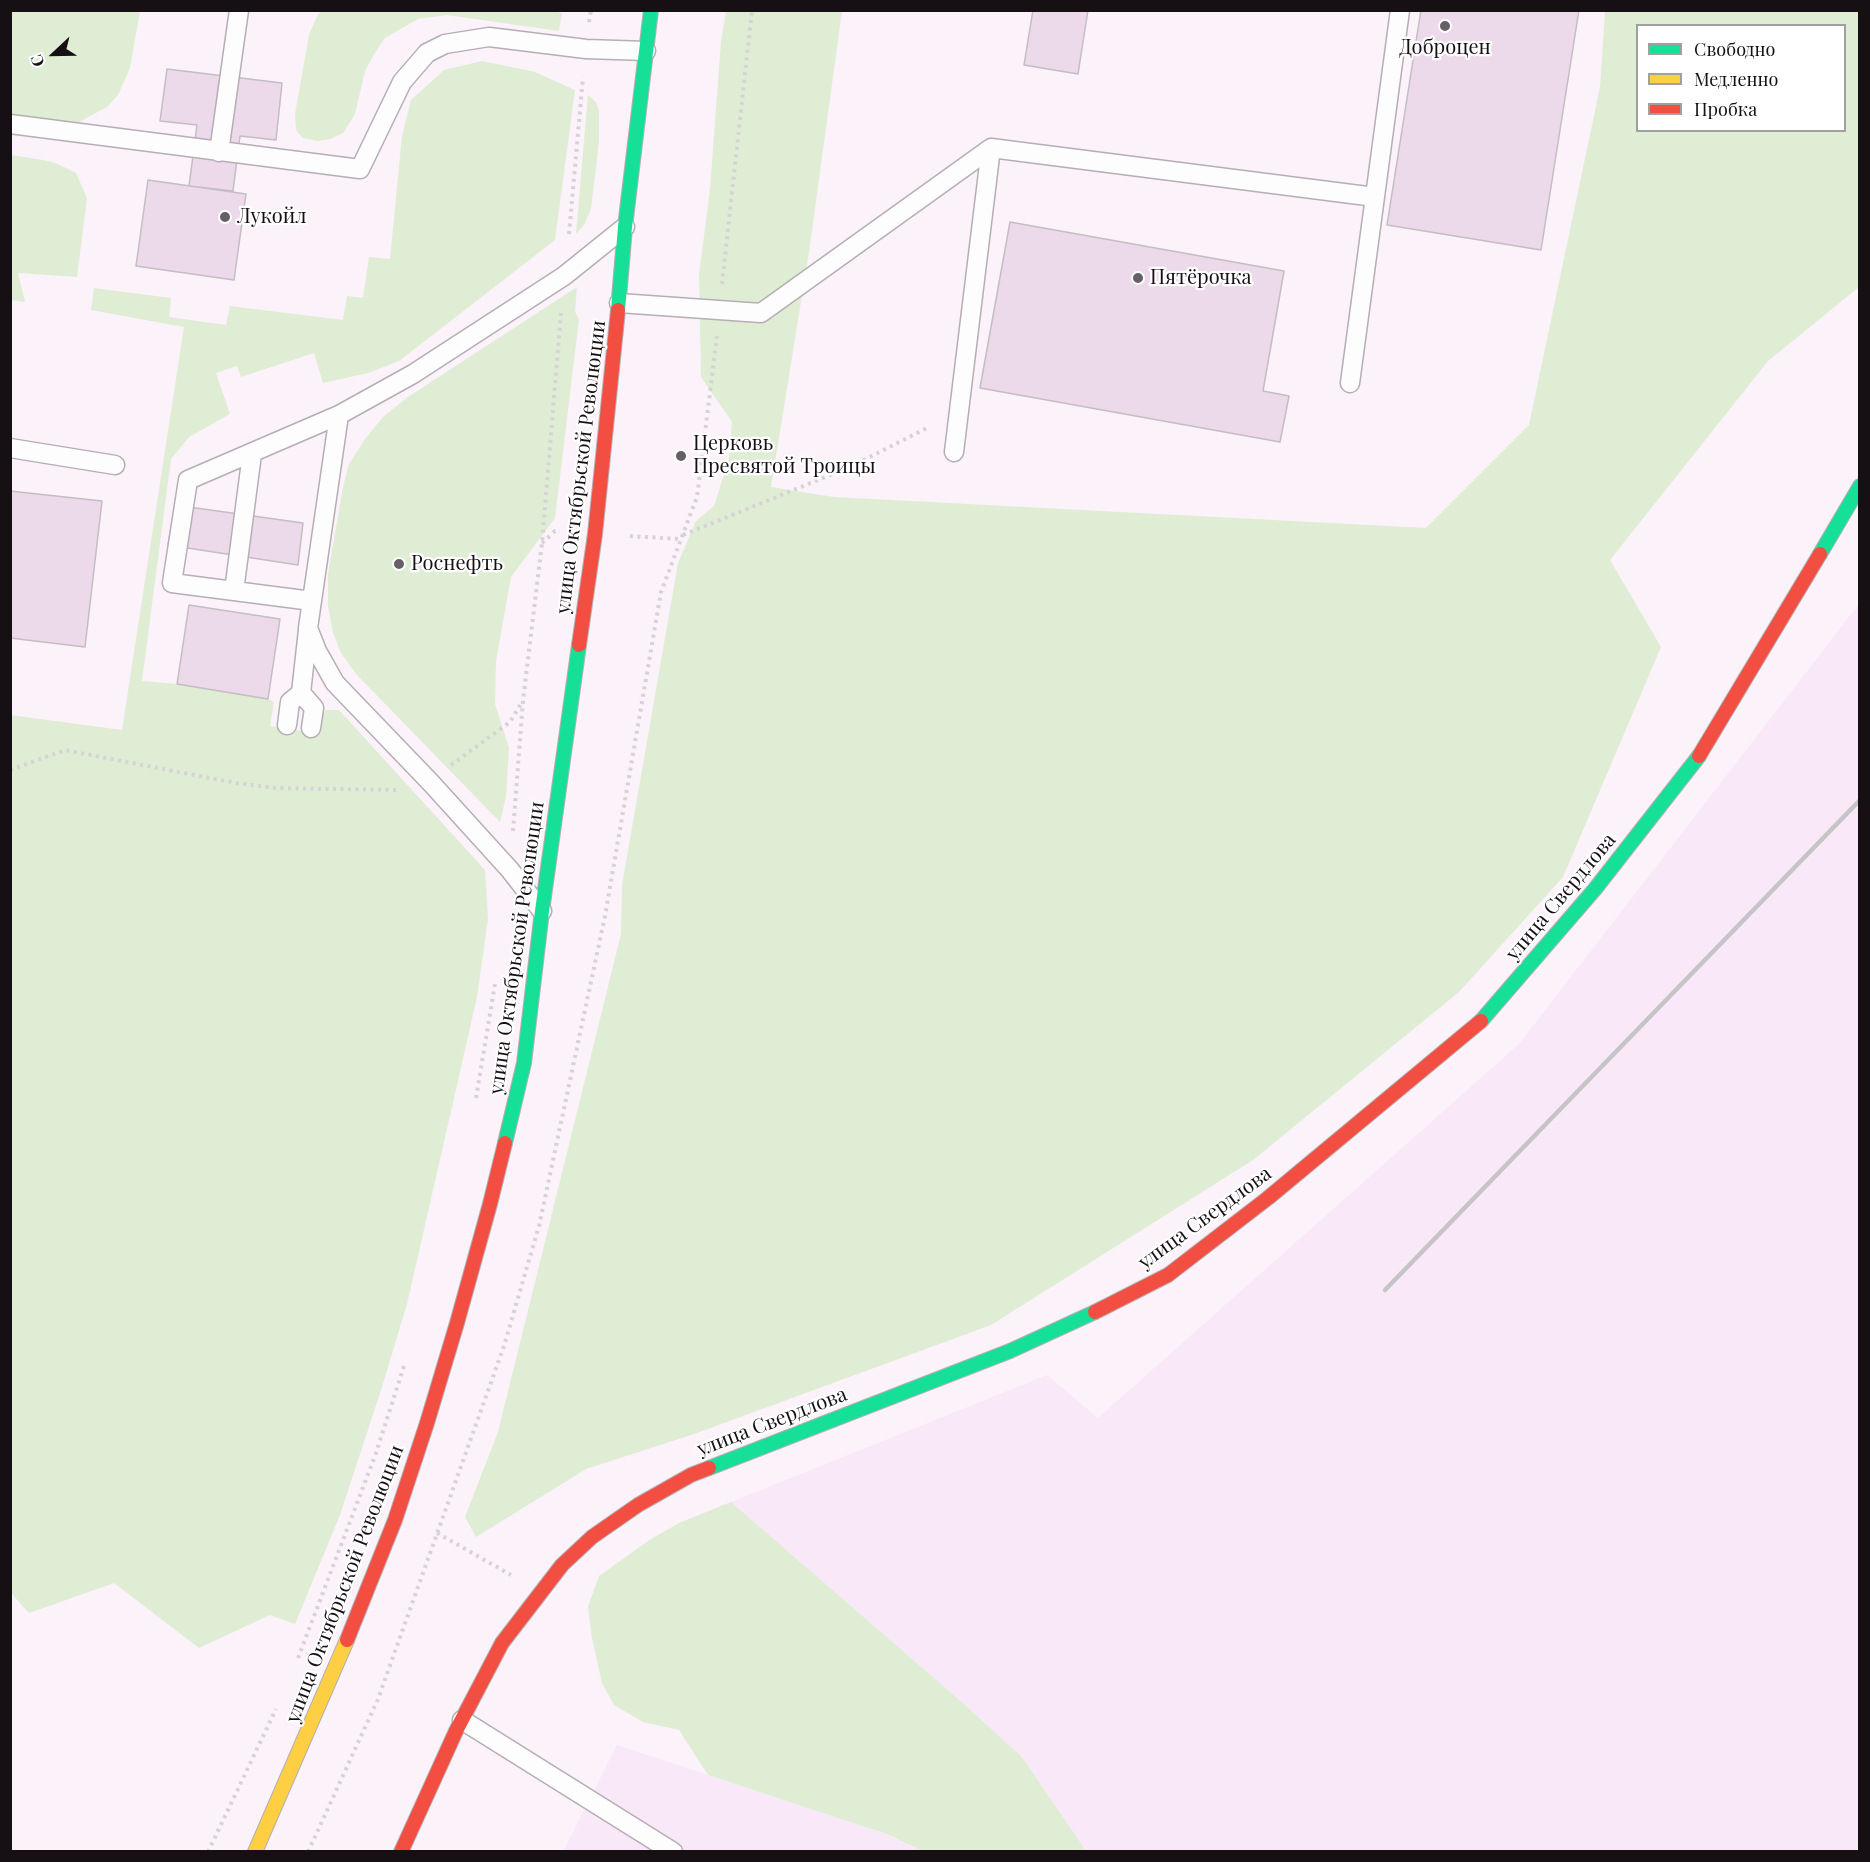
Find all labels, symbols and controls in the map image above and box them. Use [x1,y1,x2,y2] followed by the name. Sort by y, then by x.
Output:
[1438,19,1452,33] marker: Доброцен
[24,24,84,84] north arrow
[1636,24,1846,132] legend
[1399,36,1491,60] place label: Доброцен
[1694,37,1775,61] text: Свободно
[25,52,49,70] text: С
[1694,67,1778,91] text: Медленно
[1694,97,1757,121] text: Пробка
[237,205,306,229] place label: Лукойл
[218,210,232,224] marker: Лукойл
[1150,266,1252,290] place label: Пятёрочка
[1131,271,1145,285] marker: Пятёрочка
[551,319,611,615] street label: улица Октябрьской Революции
[693,432,876,479] place label: Церковь Пресвятой Троицы
[674,449,688,463] marker: Церковь Пресвятой Троицы
[411,552,503,576] place label: Роснефть
[392,557,406,571] marker: Роснефть
[485,800,549,1096] street label: улица Октябрьской Революции
[1501,829,1621,965] street label: улица Свердлова
[1134,1162,1276,1274] street label: улица Свердлова
[694,1382,850,1462] street label: улица Свердлова
[281,1442,409,1726] street label: улица Октябрьской Революции

